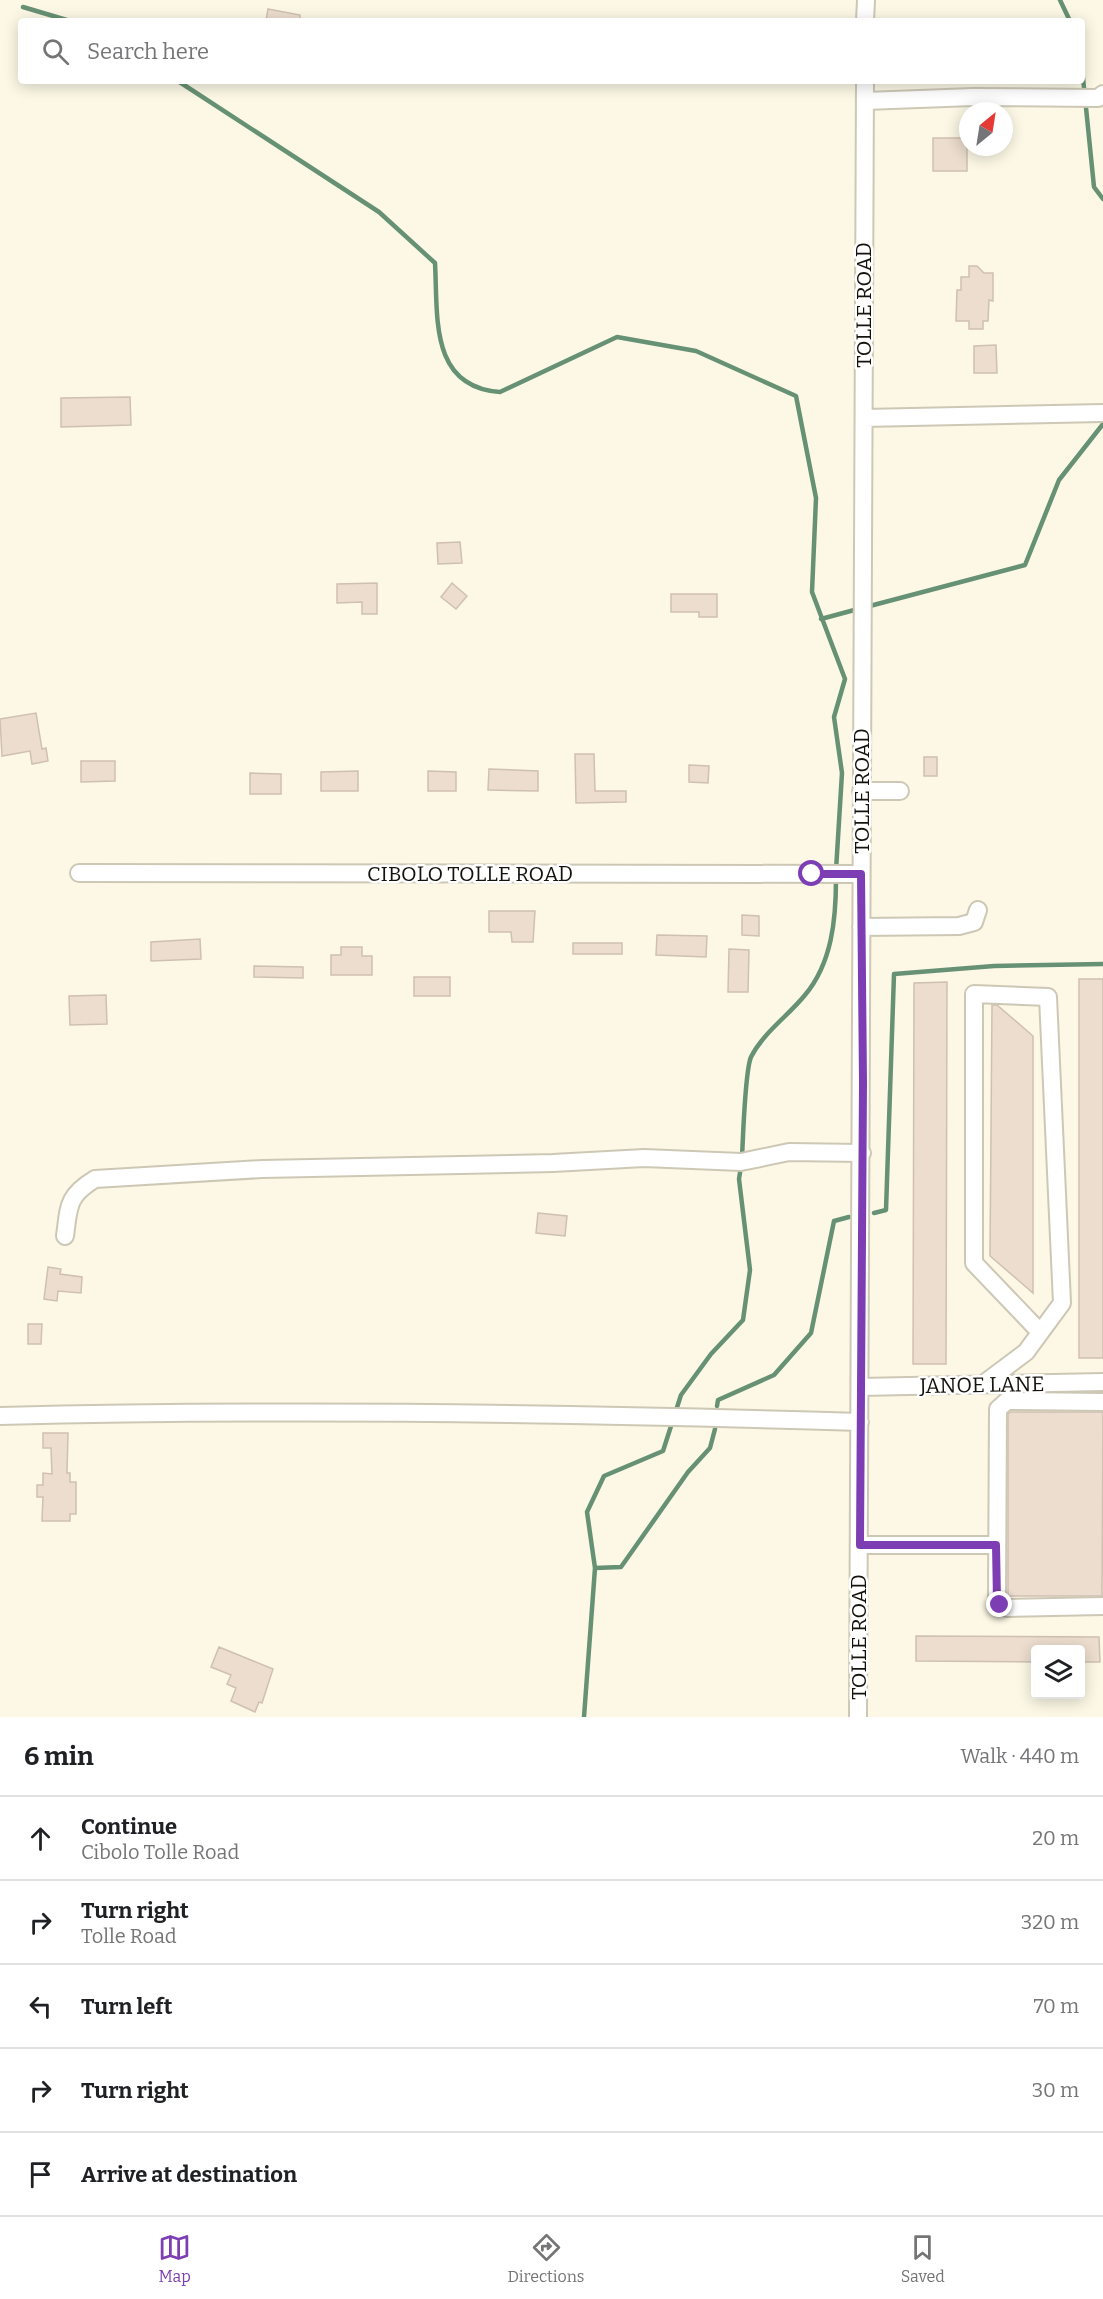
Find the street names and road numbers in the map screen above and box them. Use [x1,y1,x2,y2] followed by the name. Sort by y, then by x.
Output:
[851,242,877,368] street label: TOLLE ROAD
[849,728,875,854] street label: TOLLE ROAD
[367,861,573,887] street label: CIBOLO TOLLE ROAD
[918,1371,1045,1399] street label: JANOE LANE
[846,1574,872,1700] street label: TOLLE ROAD

